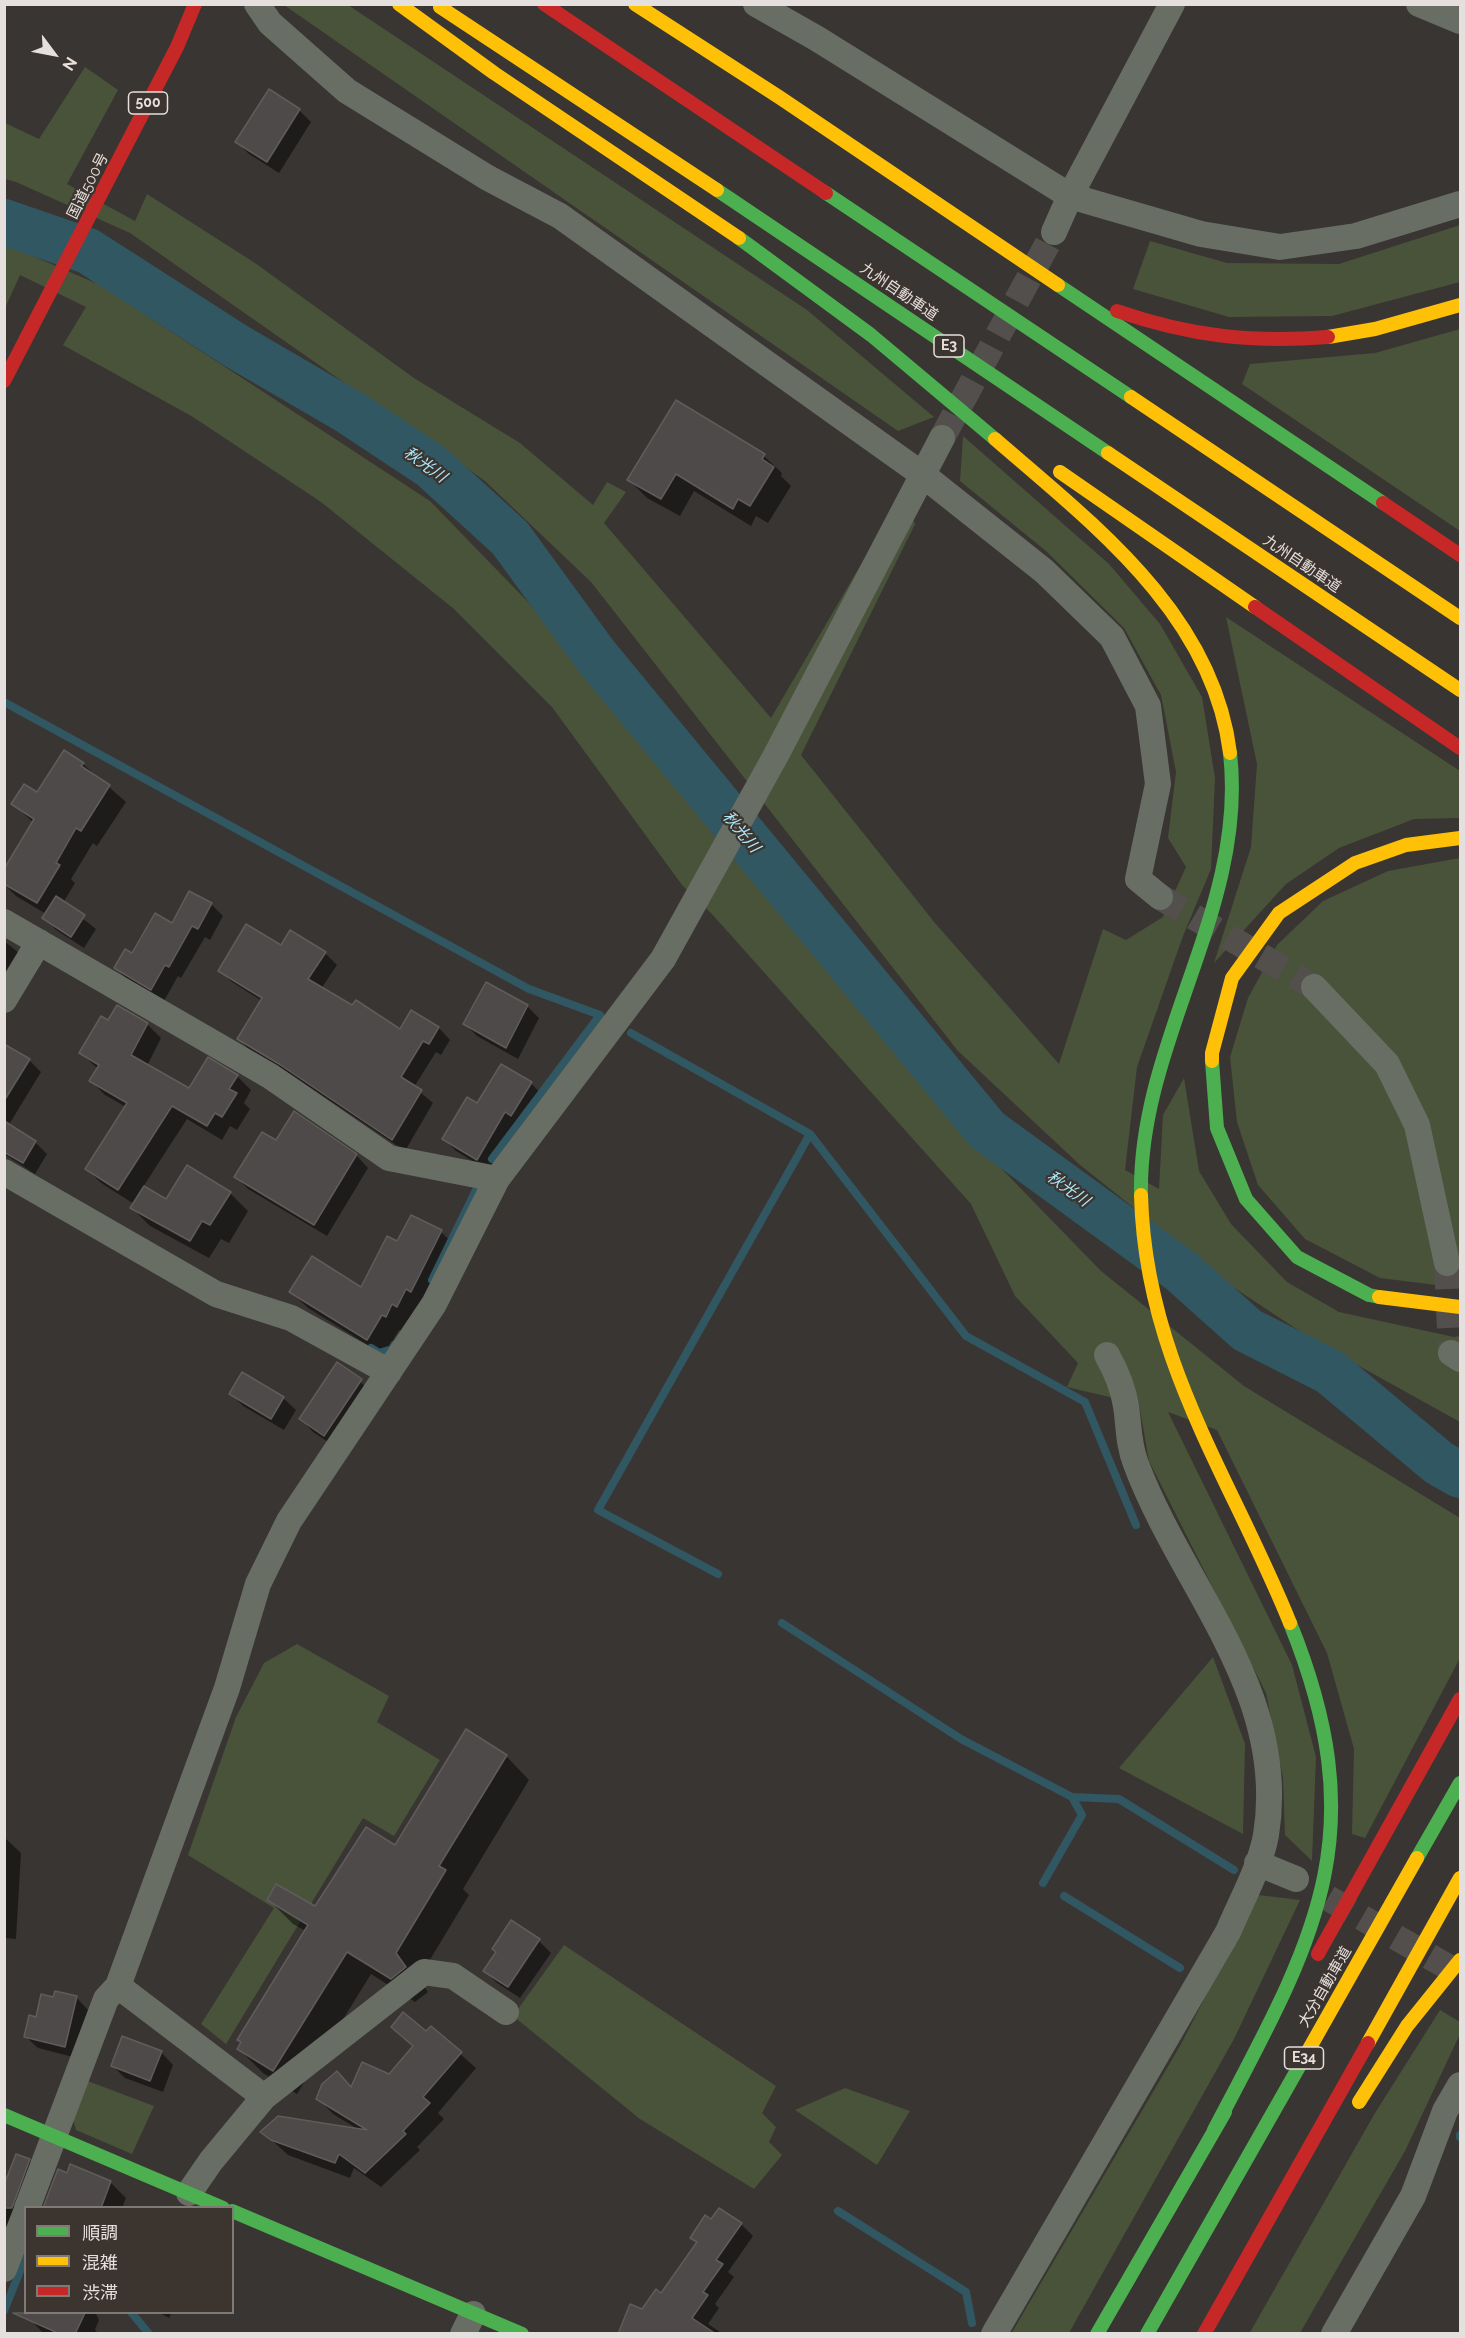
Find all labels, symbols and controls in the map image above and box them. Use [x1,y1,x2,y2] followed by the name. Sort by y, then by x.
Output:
[24,24,84,84] north arrow
[58,54,81,74] text: N
[128,92,168,114] road number: 500
[64,150,112,222] street label: 国道500号
[857,259,941,325] street label: 九州自動車道
[934,335,964,357] road number: E3
[400,443,450,487] water label: 秋光川
[1260,531,1344,597] street label: 九州自動車道
[718,807,764,857] water label: 秋光川
[1043,1167,1093,1211] water label: 秋光川
[1295,1944,1355,2030] street label: 大分自動車道
[1284,2047,1324,2069] road number: E34
[24,2206,234,2314] legend
[82,2222,118,2243] text: 順調
[82,2252,118,2273] text: 混雑
[82,2282,118,2303] text: 渋滞

